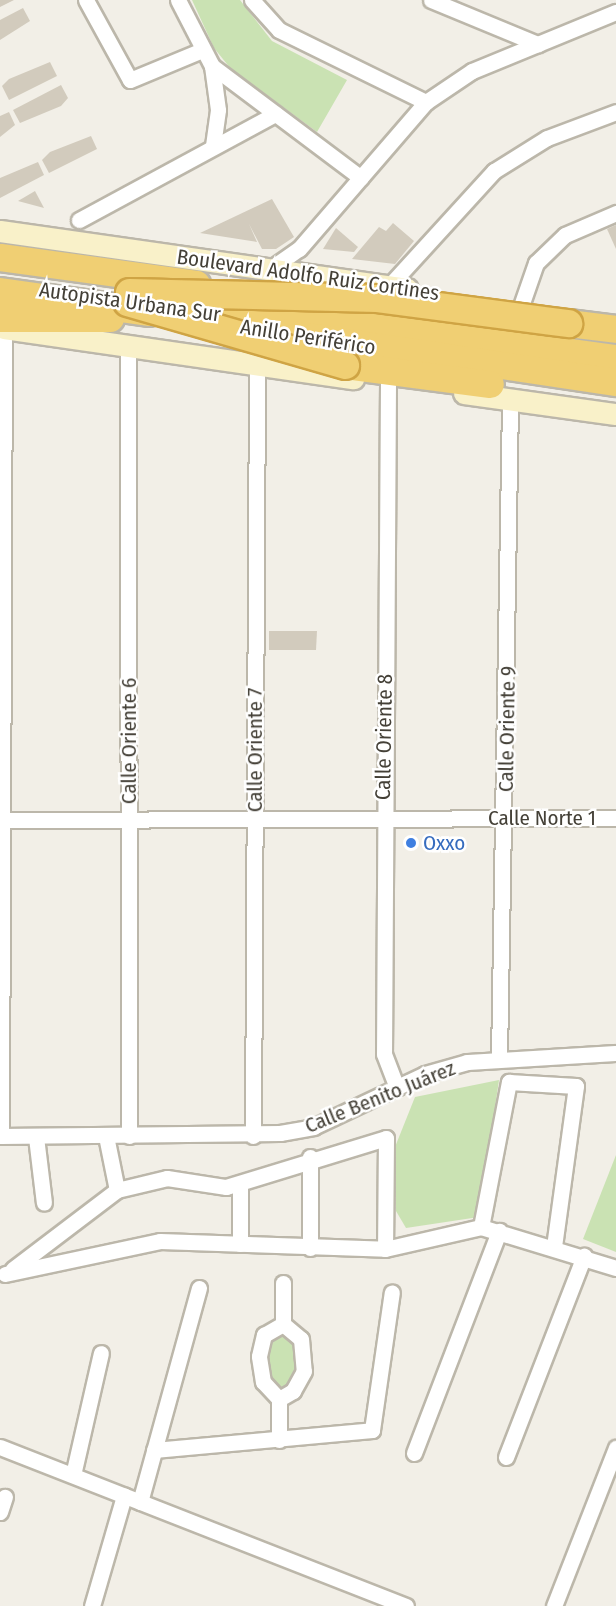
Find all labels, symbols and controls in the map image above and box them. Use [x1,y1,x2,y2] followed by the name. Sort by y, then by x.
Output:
[175,244,441,306] street label: Boulevard Adolfo Ruiz Cortines
[38,277,222,327] street label: Autopista Urbana Sur
[239,314,377,360] street label: Anillo Periférico
[493,666,521,792] street label: Calle Oriente 9
[370,674,398,800] street label: Calle Oriente 8
[116,678,142,804] street label: Calle Oriente 6
[242,688,268,812] street label: Calle Oriente 7
[488,805,596,831] street label: Calle Norte 1
[423,830,465,856] place label: Oxxo
[404,836,418,850] marker: Oxxo
[301,1055,459,1139] street label: Calle Benito Juárez

